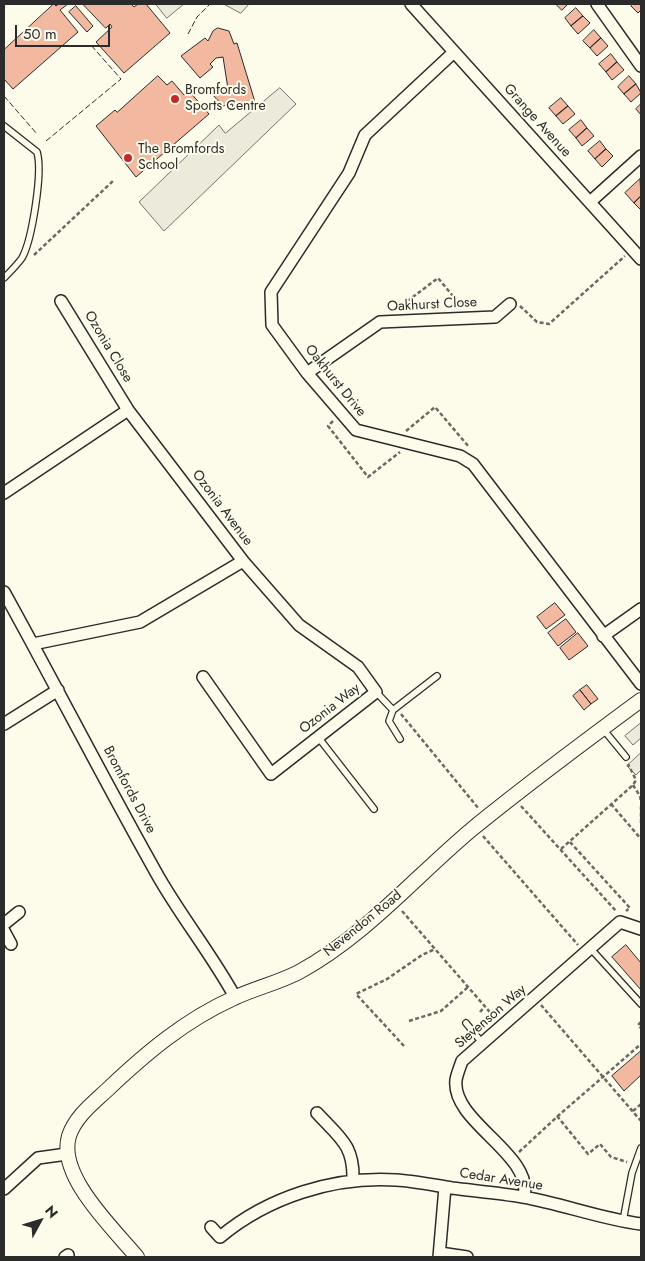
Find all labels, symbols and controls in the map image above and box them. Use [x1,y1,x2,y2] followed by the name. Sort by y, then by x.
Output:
[18,15,112,47] scale bar
[23,23,57,45] text: 50 m
[500,81,574,161] street label: Grange Avenue
[185,83,266,115] place label: Bromfords Sports Centre
[169,93,181,105] marker: Bromfords Sports Centre
[138,142,224,174] place label: The Bromfords School
[122,152,134,164] marker: The Bromfords School
[387,294,477,316] street label: Oakhurst Close
[80,308,136,386] street label: Ozonia Close
[301,342,369,420] street label: Oakhurst Drive
[188,467,256,549] street label: Ozonia Avenue
[296,680,364,738] street label: Ozonia Way
[99,744,159,836] street label: Bromfords Drive
[321,887,405,961] street label: Nevendon Road
[452,982,530,1052] street label: Stevenson Way
[458,1165,544,1195] street label: Cedar Avenue
[15,1196,65,1246] north arrow
[40,1201,63,1222] text: N

